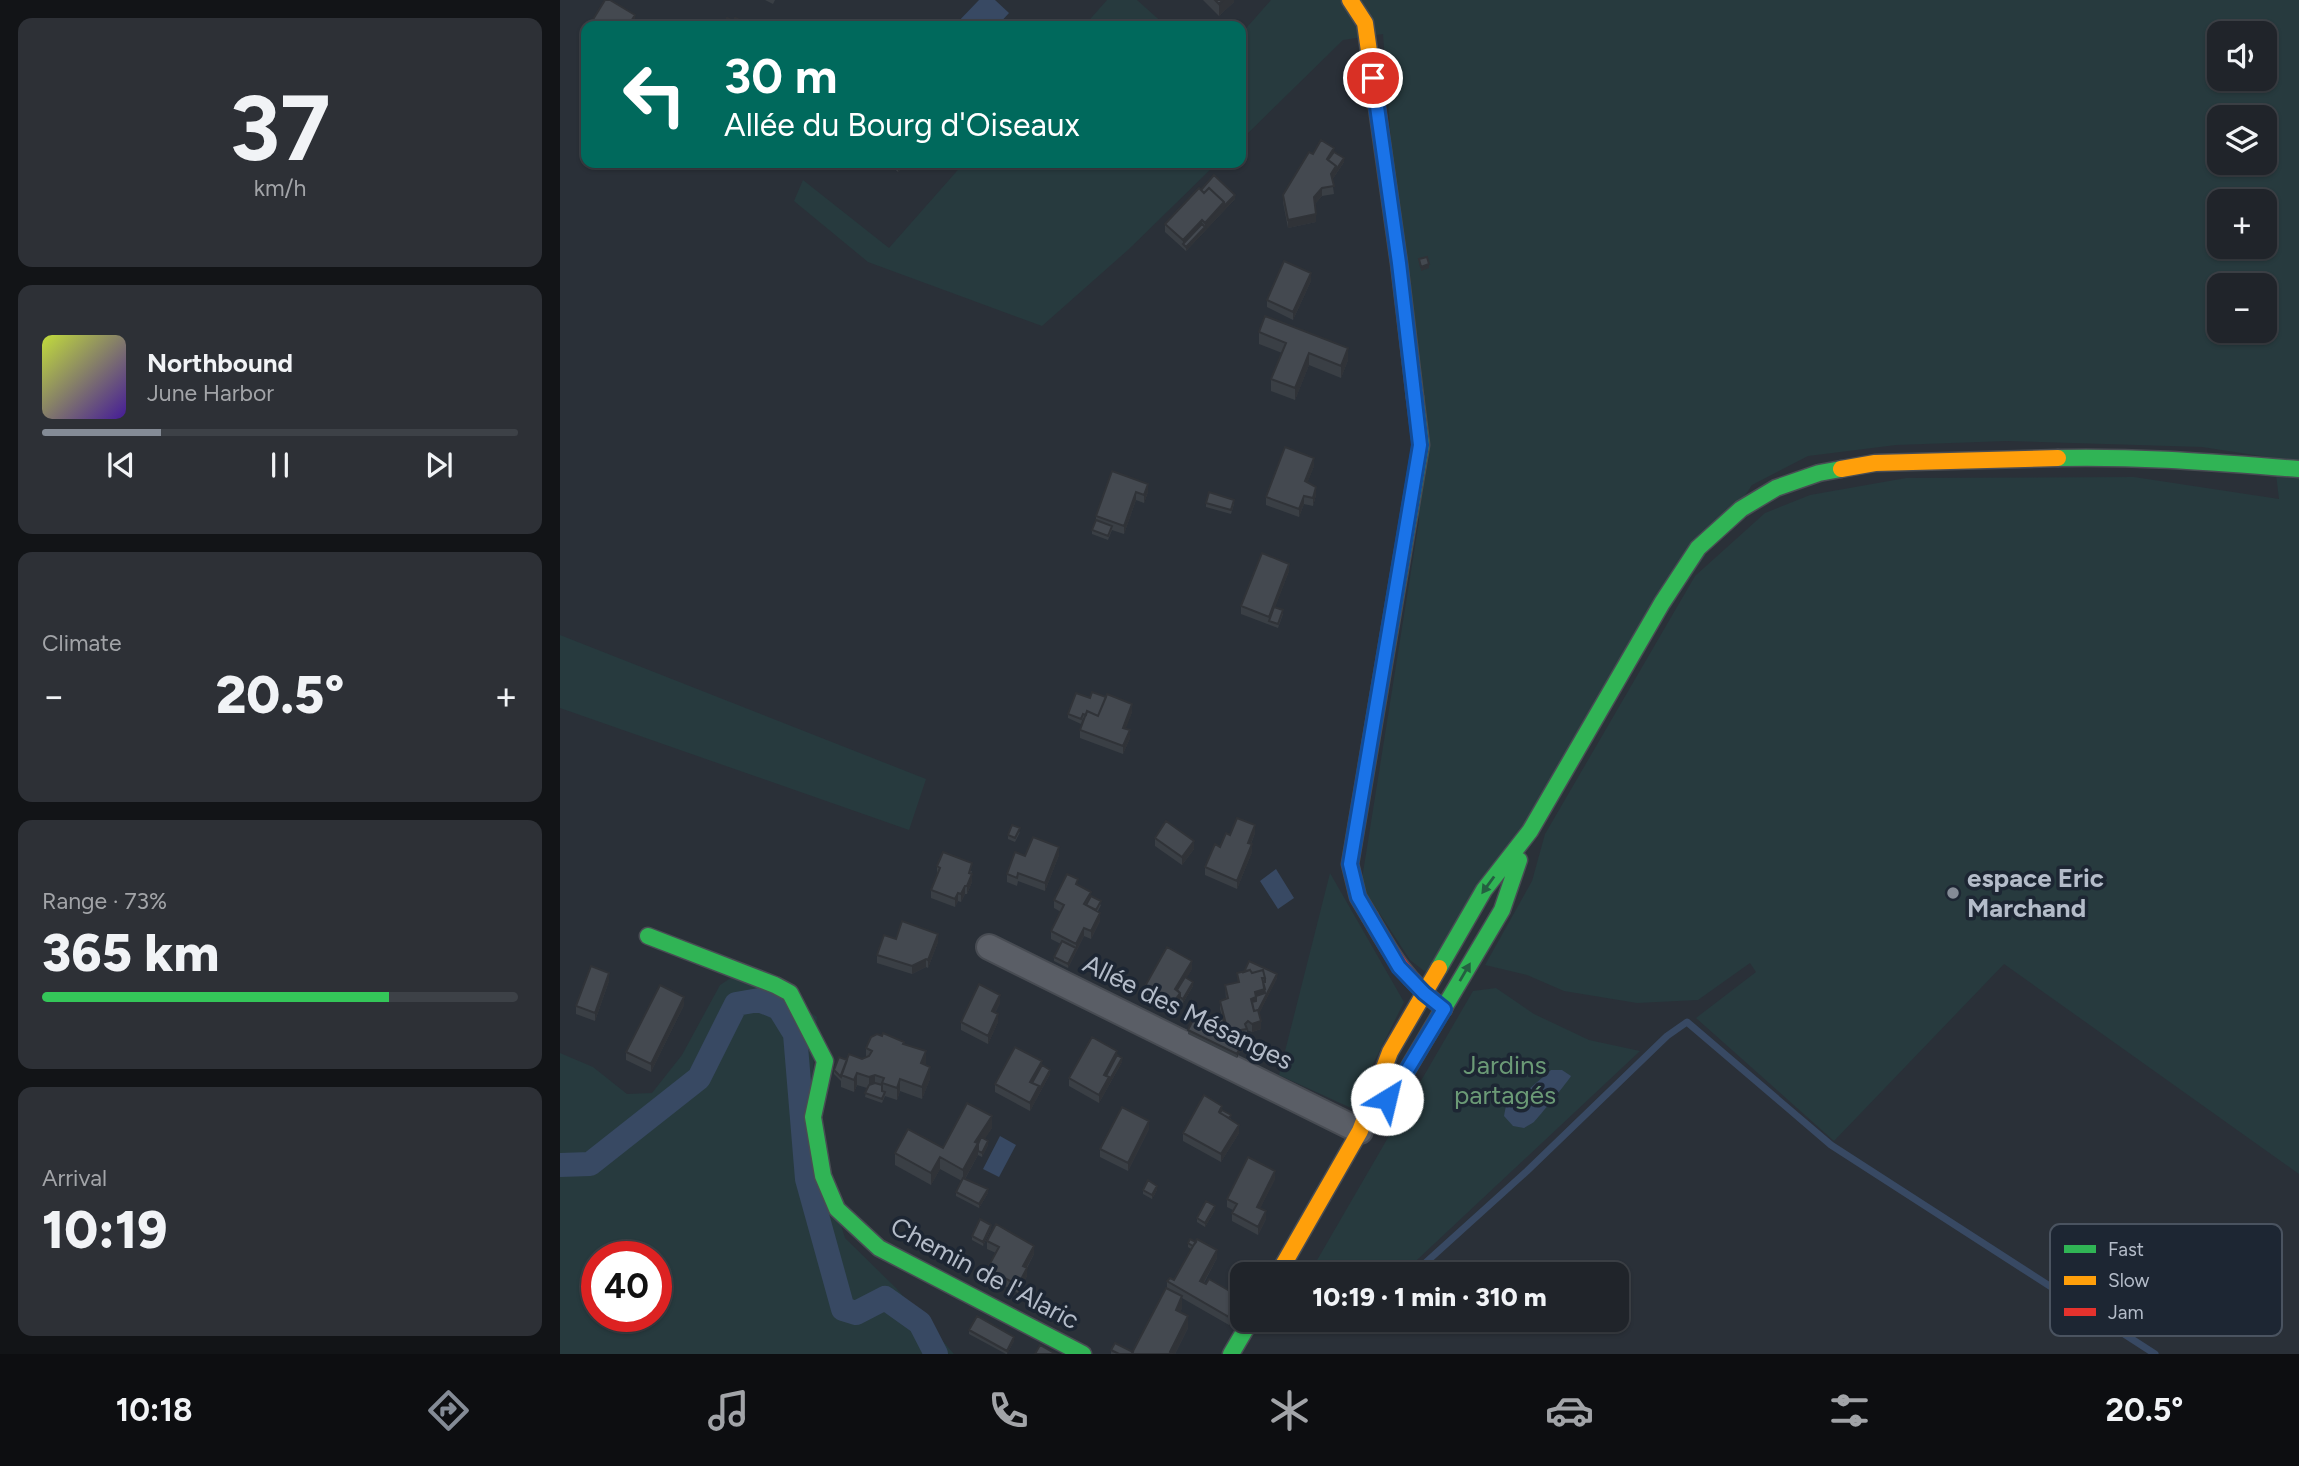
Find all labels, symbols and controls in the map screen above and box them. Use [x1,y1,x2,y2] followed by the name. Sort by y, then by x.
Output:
[2207,21,2277,343] map controls
[2207,21,2277,91] button: sound
[724,46,837,105] text: 30 m
[1343,48,1403,108] pin
[609,49,700,140] icon: left
[1354,59,1392,97] icon: arrive
[229,74,331,183] text: 37
[2207,105,2277,175] button: layers
[724,106,1080,144] text: Allée du Bourg d'Oiseaux
[254,174,306,202] text: km/h
[2207,189,2277,259] button: +
[2207,273,2277,343] button: −
[147,347,293,379] text: Northbound
[147,379,274,407] text: June Harbor
[102,446,140,484] icon: previous
[261,446,299,484] icon: pause
[420,446,458,484] icon: next
[42,629,121,657] text: Climate
[216,664,344,726] text: 20.5°
[42,673,66,719] text: −
[494,673,518,719] text: +
[1967,862,2104,924] place label: espace Eric Marchand
[1481,876,1495,894] one-way arrow
[1945,885,1961,901] marker: espace Eric Marchand
[42,887,167,915] text: Range · 73%
[42,922,219,984] text: 365 km
[1078,947,1298,1077] street label: Allée des Mésanges
[1459,963,1471,982] one-way arrow
[1454,1049,1556,1111] park label: Jardins partagés
[1350,1062,1424,1136] position arrow
[42,1164,107,1192] text: Arrival
[42,1199,168,1261] text: 10:19
[885,1210,1085,1336] street label: Chemin de l'Alaric
[2050,1224,2282,1336] legend
[2108,1238,2144,1261] text: Fast
[581,1241,672,1332] speed limit sign: 40
[2108,1269,2150,1292] text: Slow
[1312,1281,1547,1313] text: 10:19 · 1 min · 310 m
[2108,1301,2144,1324] text: Jam
[424,1386,473,1435] icon: directions
[704,1386,753,1435] icon: music
[984,1386,1033,1435] icon: phone
[1265,1386,1314,1435] icon: climate
[1545,1386,1594,1435] icon: car
[1825,1386,1874,1435] icon: filters
[116,1391,193,1429] text: 10:18
[2105,1391,2183,1429] text: 20.5°

